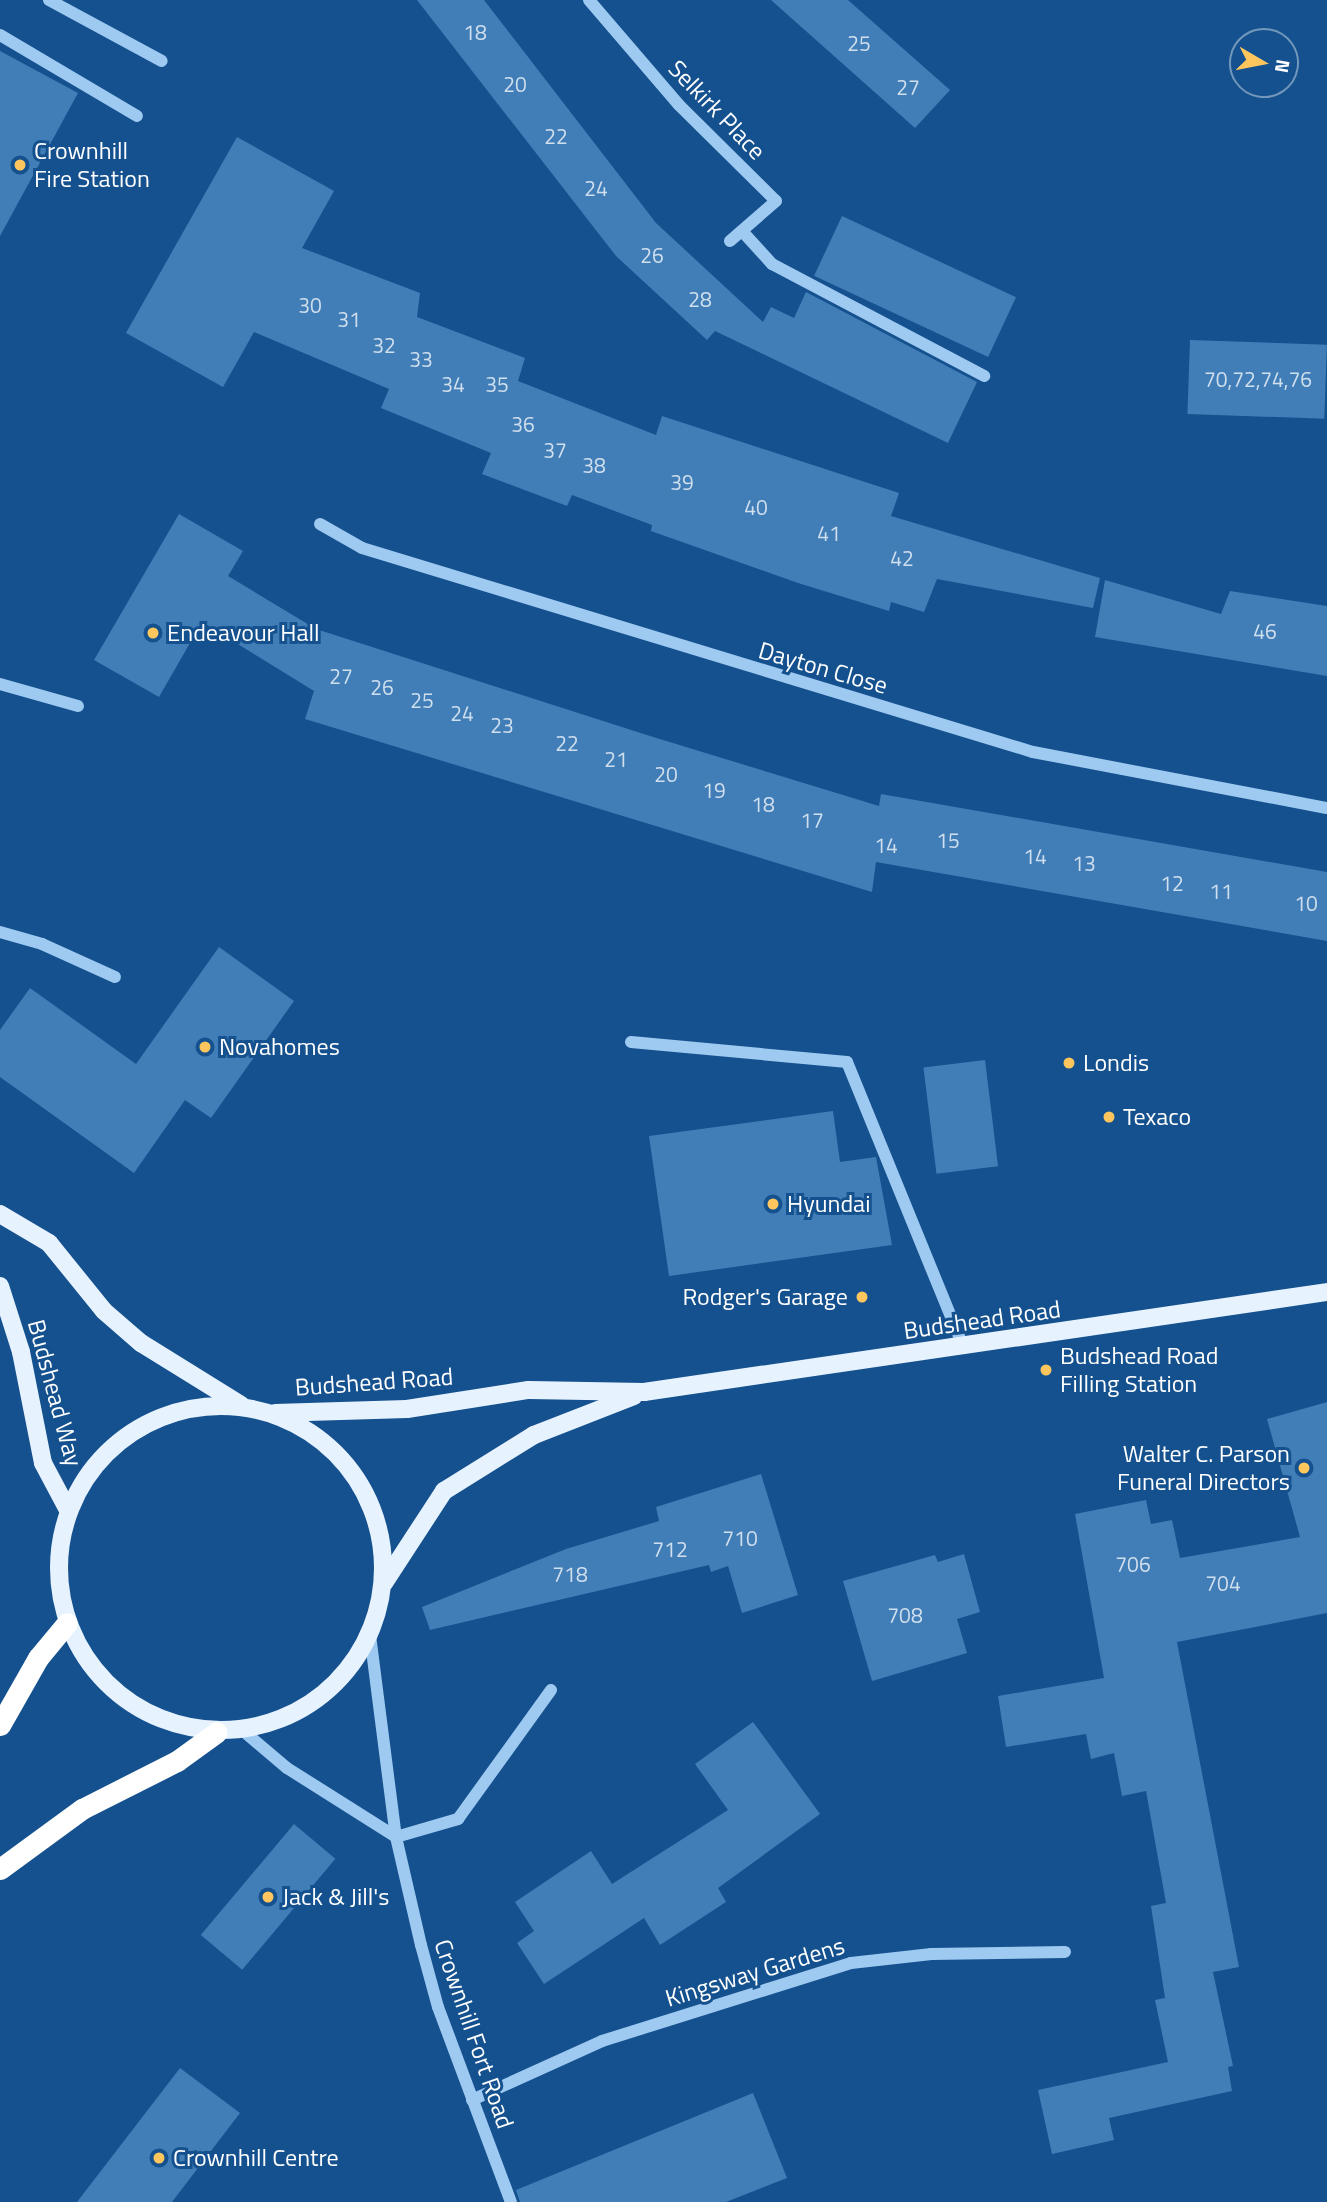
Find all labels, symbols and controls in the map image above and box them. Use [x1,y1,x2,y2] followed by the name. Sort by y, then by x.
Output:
[463,19,487,45] house number: 18
[1229,28,1299,98] north arrow
[847,30,871,56] house number: 25
[663,54,771,166] street label: Selkirk Place
[1268,57,1299,75] text: N
[503,71,527,97] house number: 20
[896,74,920,100] house number: 27
[544,123,568,149] house number: 22
[34,137,150,193] place label: Crownhill Fire Station
[12,157,28,173] marker: Crownhill Fire Station
[584,175,608,201] house number: 24
[640,242,664,268] house number: 26
[688,286,712,312] house number: 28
[298,292,322,318] house number: 30
[337,306,361,332] house number: 31
[372,332,396,358] house number: 32
[409,346,433,372] house number: 33
[1204,366,1312,392] house number: 70,72,74,76
[441,371,465,397] house number: 34
[485,371,509,397] house number: 35
[511,411,535,437] house number: 36
[543,437,567,463] house number: 37
[582,452,606,478] house number: 38
[670,469,694,495] house number: 39
[744,494,768,520] house number: 40
[817,520,841,546] house number: 41
[890,545,914,571] house number: 42
[1253,618,1277,644] house number: 46
[167,619,320,647] place label: Endeavour Hall
[145,625,161,641] marker: Endeavour Hall
[755,636,891,700] street label: Dayton Close
[329,663,353,689] house number: 27
[370,674,394,700] house number: 26
[410,687,434,713] house number: 25
[450,700,474,726] house number: 24
[490,712,514,738] house number: 23
[555,730,579,756] house number: 22
[604,746,628,772] house number: 21
[654,761,678,787] house number: 20
[702,777,726,803] house number: 19
[751,791,775,817] house number: 18
[800,807,824,833] house number: 17
[936,827,960,853] house number: 15
[874,832,898,858] house number: 14
[1023,843,1047,869] house number: 14
[1072,850,1096,876] house number: 13
[1160,870,1184,896] house number: 12
[1209,878,1233,904] house number: 11
[1294,890,1318,916] house number: 10
[219,1033,340,1061] place label: Novahomes
[197,1039,213,1055] marker: Novahomes
[1083,1049,1149,1077] place label: Londis
[1061,1055,1077,1071] marker: Londis
[1123,1103,1191,1131] place label: Texaco
[1101,1109,1117,1125] marker: Texaco
[787,1190,870,1218] place label: Hyundai
[765,1196,781,1212] marker: Hyundai
[682,1283,848,1311] place label: Rodger's Garage
[854,1289,870,1305] marker: Rodger's Garage
[902,1295,1062,1345] street label: Budshead Road
[22,1316,88,1470] street label: Budshead Way
[1060,1342,1218,1398] place label: Budshead Road Filling Station
[294,1362,454,1402] street label: Budshead Road
[1038,1362,1054,1378] marker: Budshead Road Filling Station
[1117,1440,1290,1496] place label: Walter C. Parson Funeral Directors
[1296,1460,1312,1476] marker: Walter C. Parson Funeral Directors
[722,1525,758,1551] house number: 710
[652,1536,688,1562] house number: 712
[1115,1551,1151,1577] house number: 706
[552,1561,588,1587] house number: 718
[1205,1570,1241,1596] house number: 704
[887,1602,923,1628] house number: 708
[282,1883,389,1911] place label: Jack & Jill's
[260,1889,276,1905] marker: Jack & Jill's
[662,1931,848,2013] street label: Kingsway Gardens
[428,1936,520,2132] street label: Crownhill Fort Road
[173,2144,339,2172] place label: Crownhill Centre
[151,2150,167,2166] marker: Crownhill Centre

